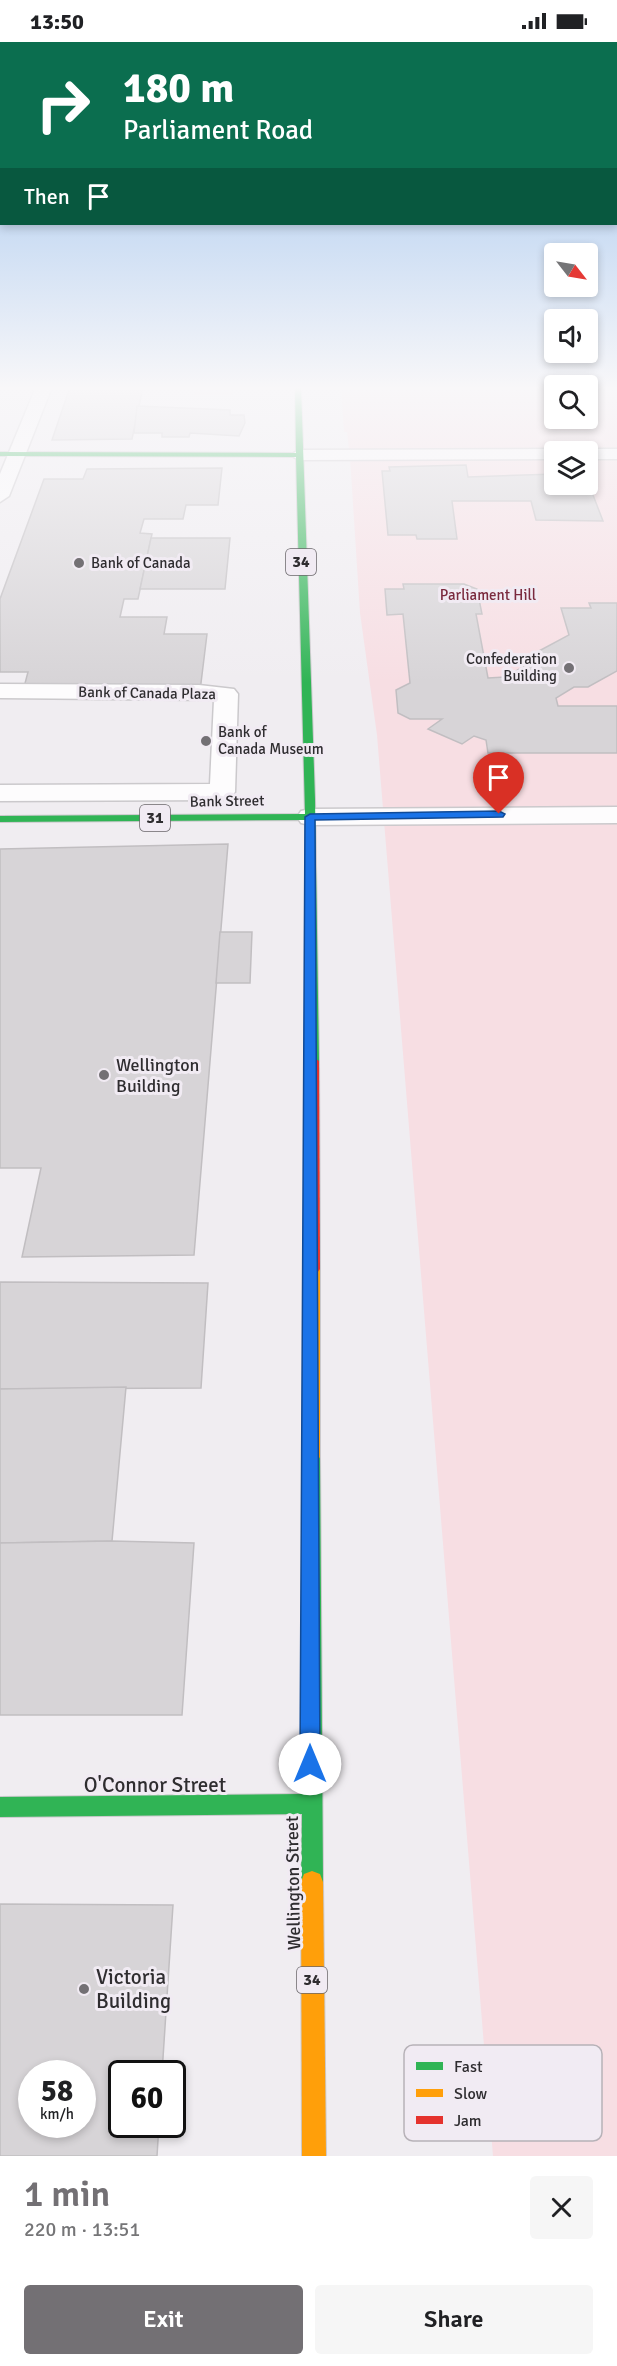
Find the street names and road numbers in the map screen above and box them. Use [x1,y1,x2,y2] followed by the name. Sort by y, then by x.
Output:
[286,549,316,575] road number: 34
[78,683,216,703] street label: Bank of Canada Plaza
[189,791,265,811] street label: Bank Street
[140,805,170,831] road number: 31
[84,1772,226,1798] street label: O'Connor Street
[281,1816,305,1950] street label: Wellington Street
[297,1967,327,1993] road number: 34

